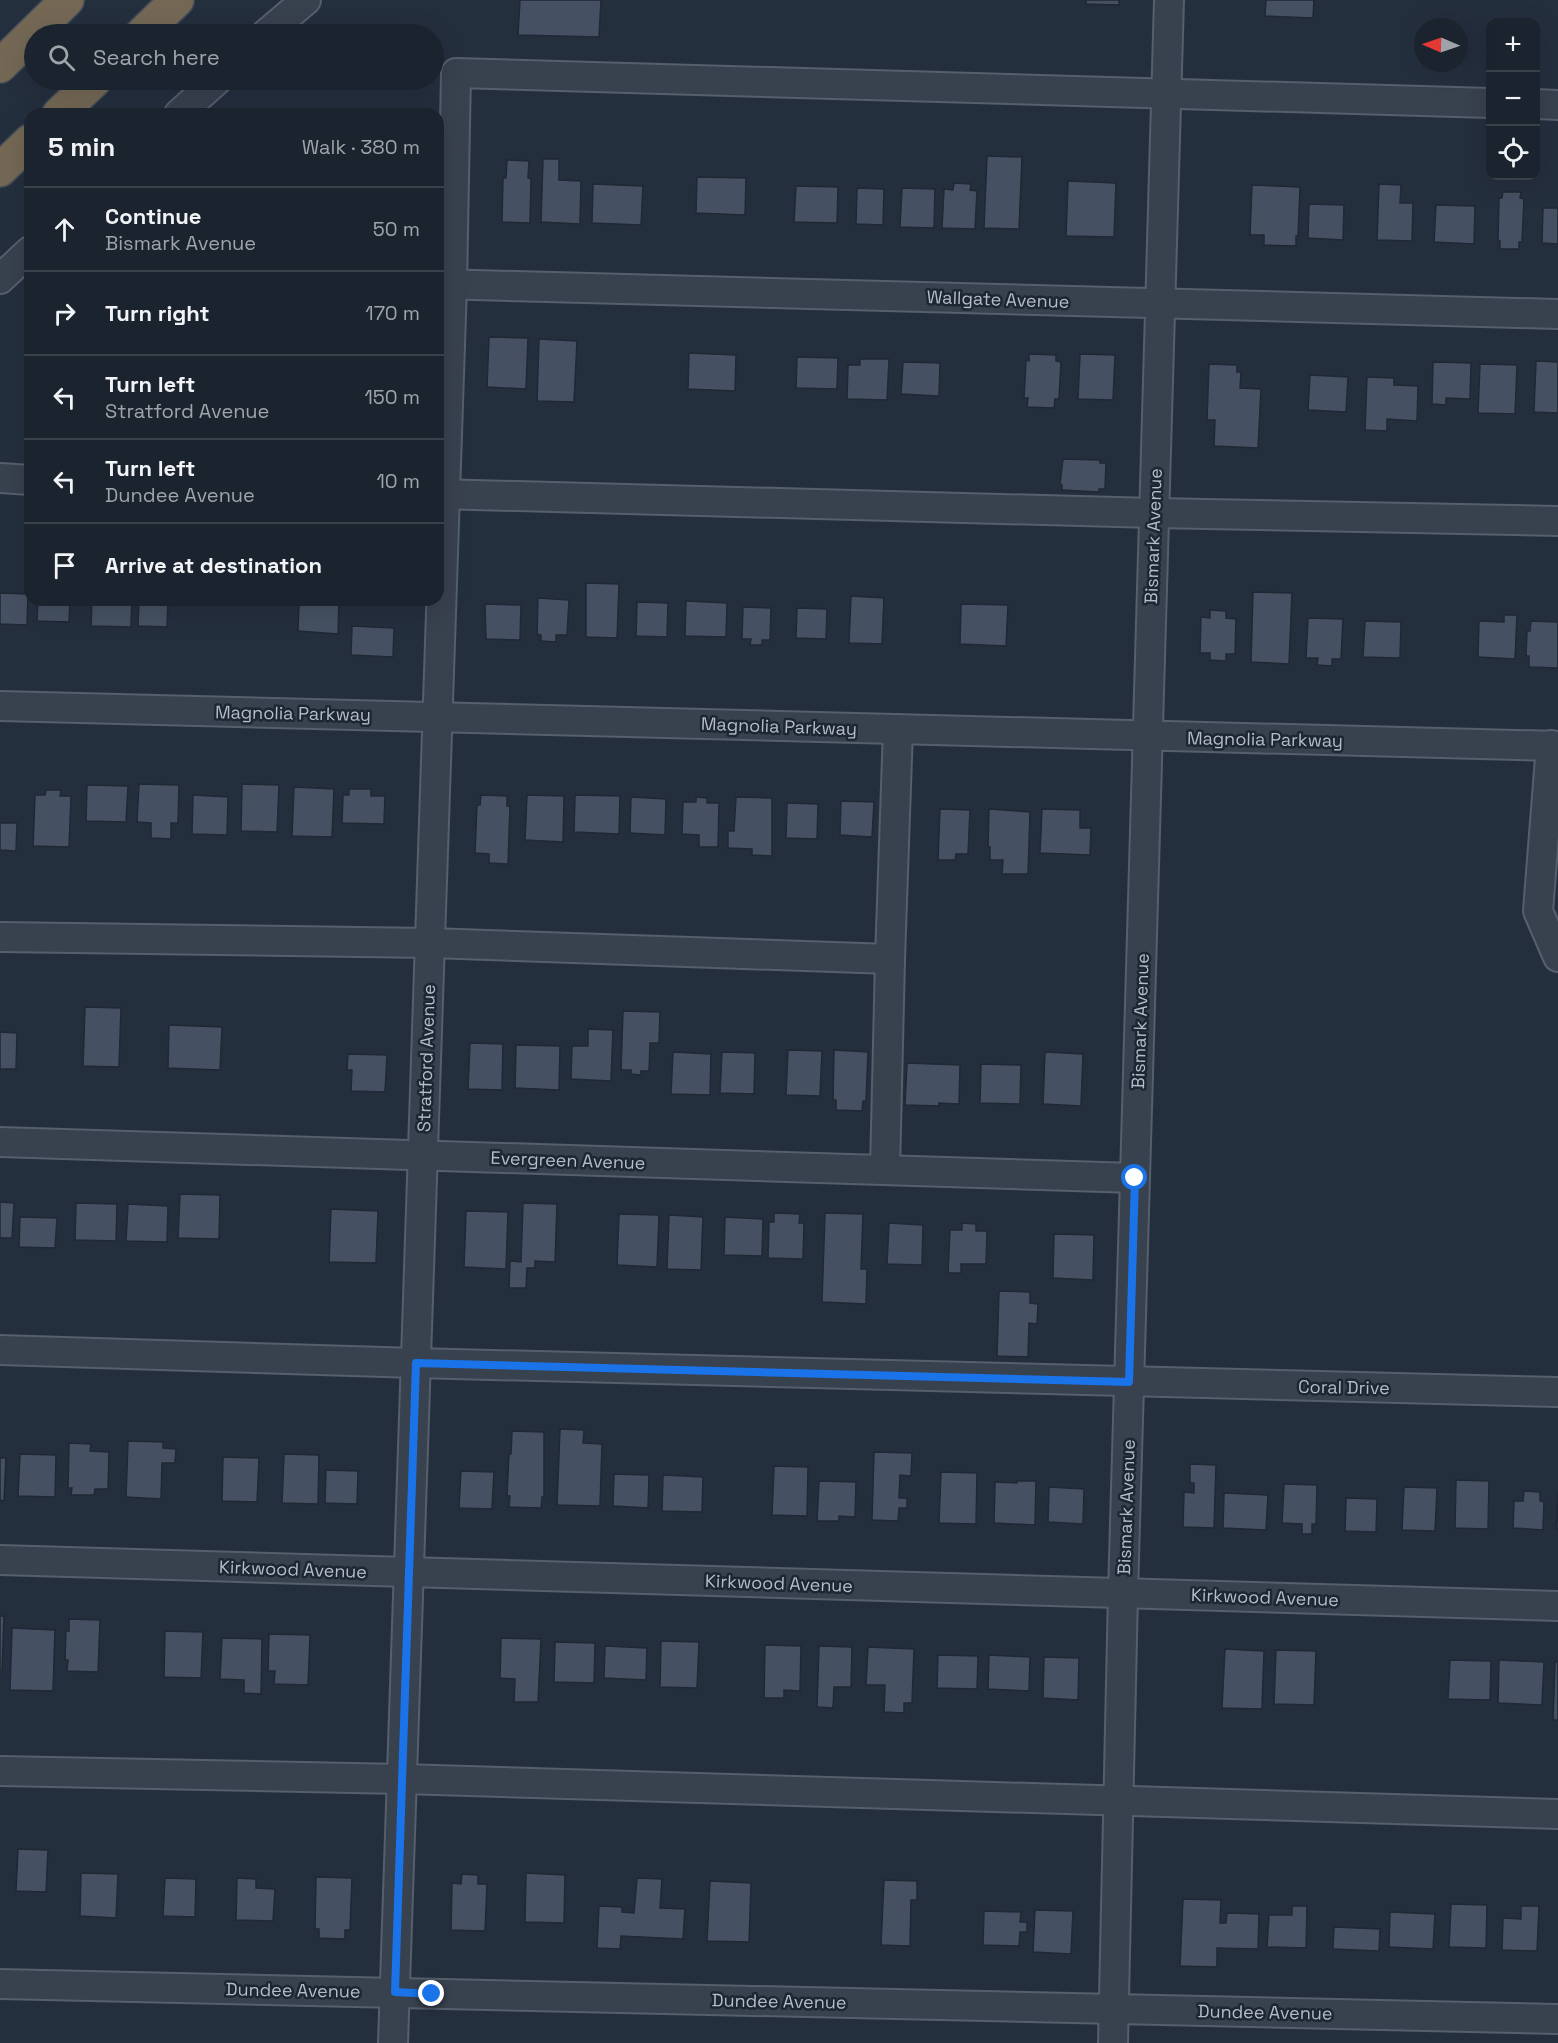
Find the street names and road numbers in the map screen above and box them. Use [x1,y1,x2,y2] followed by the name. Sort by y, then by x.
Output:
[926,285,1070,313] street label: Wallgate Avenue
[1139,468,1167,604] street label: Bismark Avenue
[215,700,371,726] street label: Magnolia Parkway
[701,712,857,740] street label: Magnolia Parkway
[1187,726,1343,752] street label: Magnolia Parkway
[1126,953,1154,1089] street label: Bismark Avenue
[412,984,440,1132] street label: Stratford Avenue
[490,1146,646,1174] street label: Evergreen Avenue
[1298,1375,1390,1399] street label: Coral Drive
[1112,1439,1140,1575] street label: Bismark Avenue
[219,1555,367,1583] street label: Kirkwood Avenue
[705,1569,853,1597] street label: Kirkwood Avenue
[1191,1583,1339,1611] street label: Kirkwood Avenue
[225,1977,361,2003] street label: Dundee Avenue
[711,1988,847,2014] street label: Dundee Avenue
[1197,1999,1333,2025] street label: Dundee Avenue

